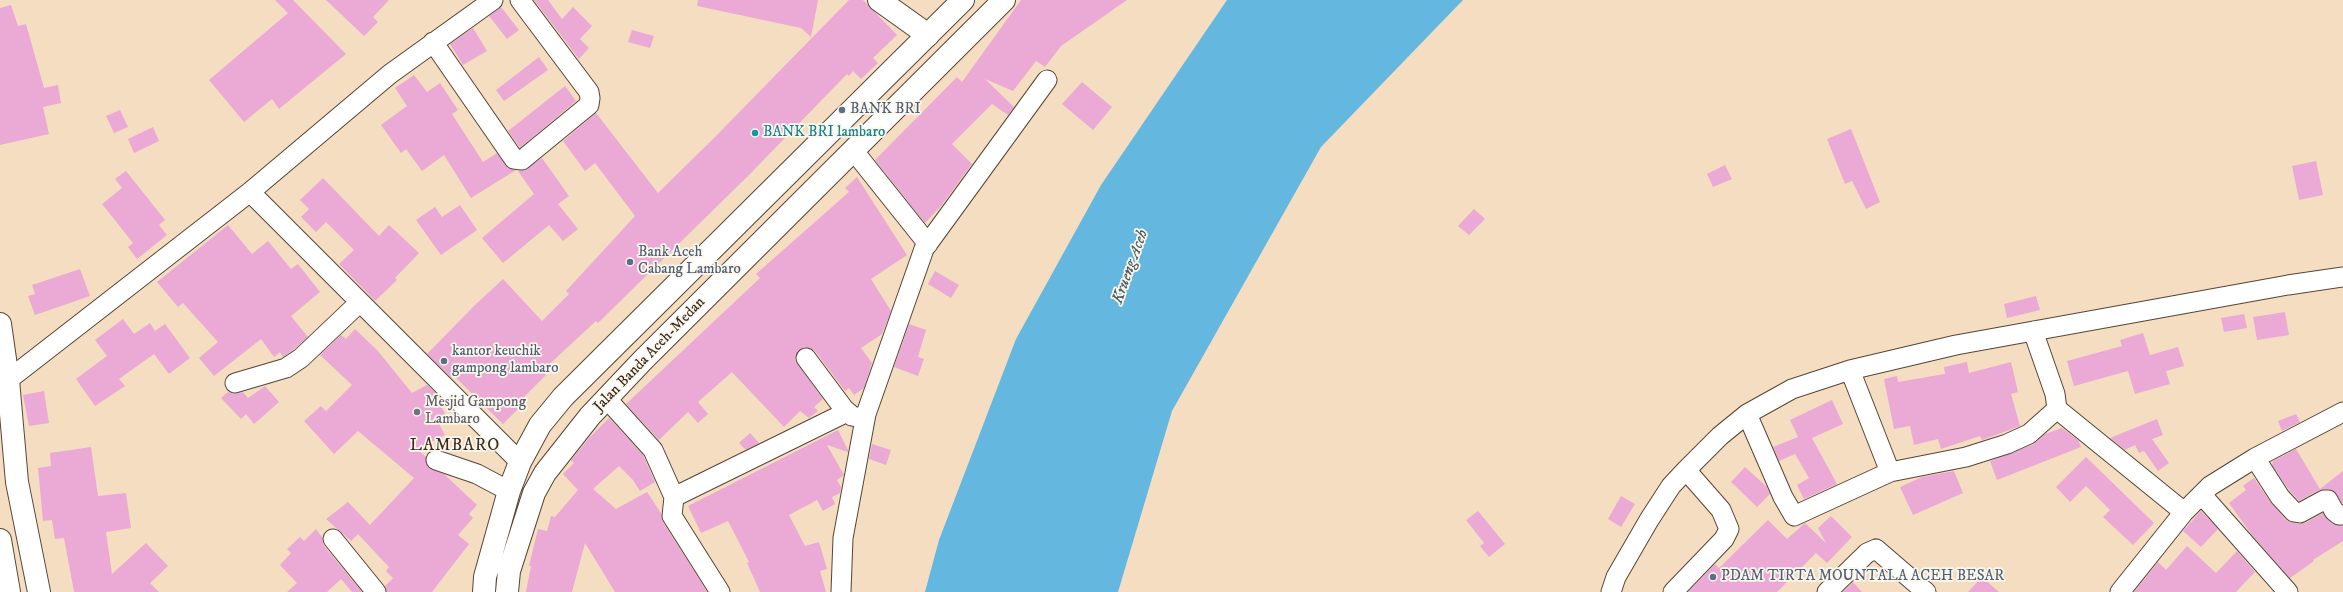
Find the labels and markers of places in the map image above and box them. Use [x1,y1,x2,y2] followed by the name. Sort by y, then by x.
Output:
[850,101,921,119] place label: BANK BRI
[837,105,847,115] marker: BANK BRI
[763,124,885,142] place label: BANK BRI lambaro
[750,128,760,138] marker: BANK BRI lambaro
[638,244,741,279] place label: Bank Aceh Cabang Lambaro
[625,257,635,267] marker: Bank Aceh Cabang Lambaro
[452,343,558,378] place label: kantor keuchik gampong lambaro
[439,356,449,366] marker: kantor keuchik gampong lambaro
[425,394,526,429] place label: Mesjid Gampong Lambaro
[412,407,422,417] marker: Mesjid Gampong Lambaro
[1721,568,2004,586] place label: PDAM TIRTA MOUNTALA ACEH BESAR
[1708,572,1718,582] marker: PDAM TIRTA MOUNTALA ACEH BESAR

